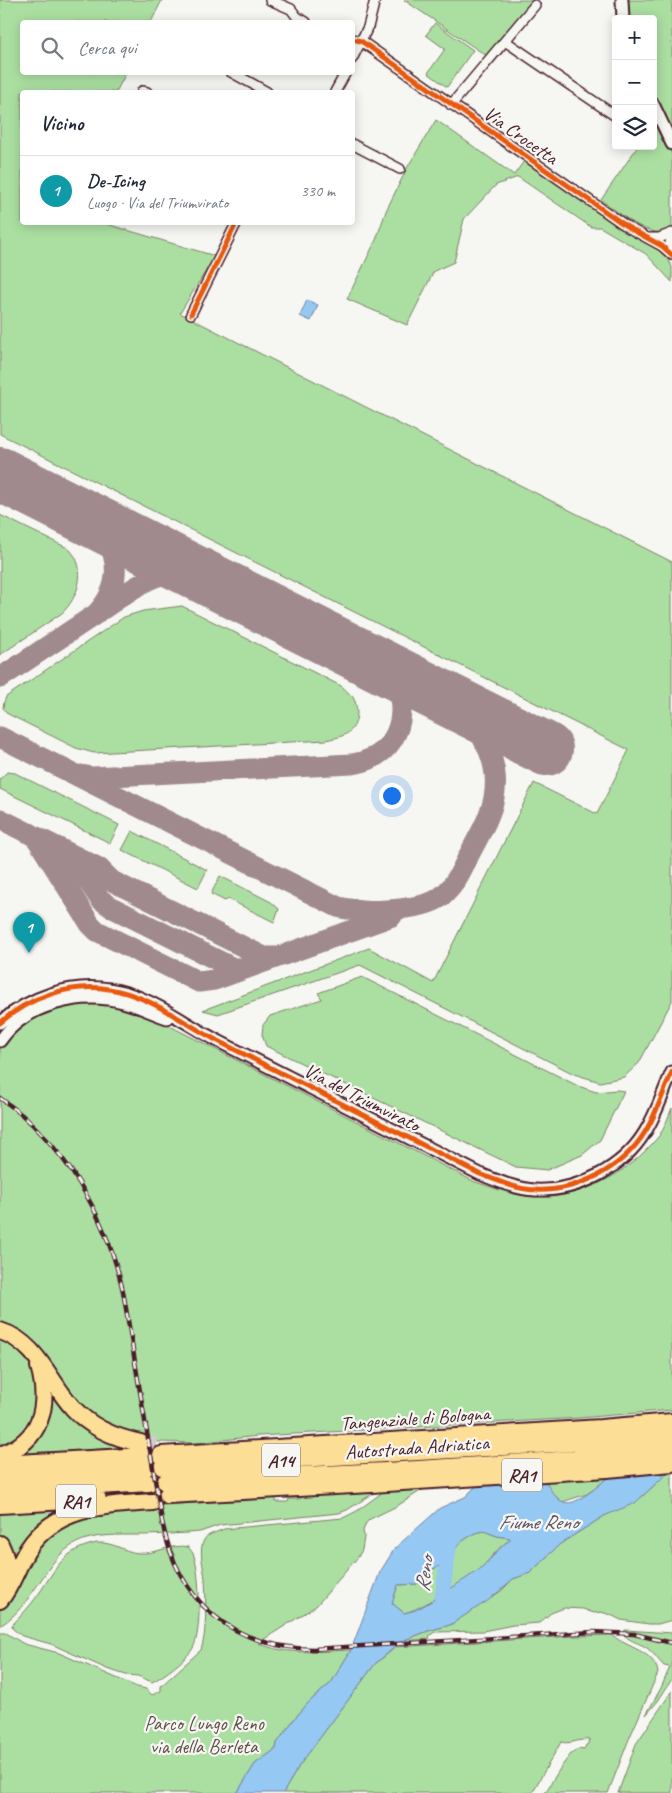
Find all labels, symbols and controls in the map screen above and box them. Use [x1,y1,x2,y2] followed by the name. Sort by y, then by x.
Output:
[612,15,657,150] map controls
[612,15,657,60] button: +
[20,20,355,75] search box
[38,34,66,62] icon: search
[78,36,137,60] text: Cerca qui
[612,60,657,105] button: −
[479,101,564,171] street label: Via Crocetta
[612,105,657,150] button: layers
[40,110,83,136] text: Vicino
[87,169,145,193] text: De-Icing
[52,181,60,201] text: 1
[301,181,335,201] text: 330 m
[87,193,228,213] text: Luogo · Via del Triumvirato
[379,783,405,809] your location
[13,912,45,953] pin: 1
[300,1058,426,1138] street label: Via del Triumvirato
[339,1401,492,1436] street label: Tangenziale di Bologna
[344,1430,492,1465] street label: Autostrada Adriatica
[262,1444,300,1476] road number: A14
[502,1458,542,1492] road number: RA1
[56,1484,96,1518] road number: RA1
[498,1509,581,1535] water label: Fiume Reno
[409,1551,440,1593] water label: Reno
[144,1711,265,1759] park label: Parco Lungo Reno via della Berleta

